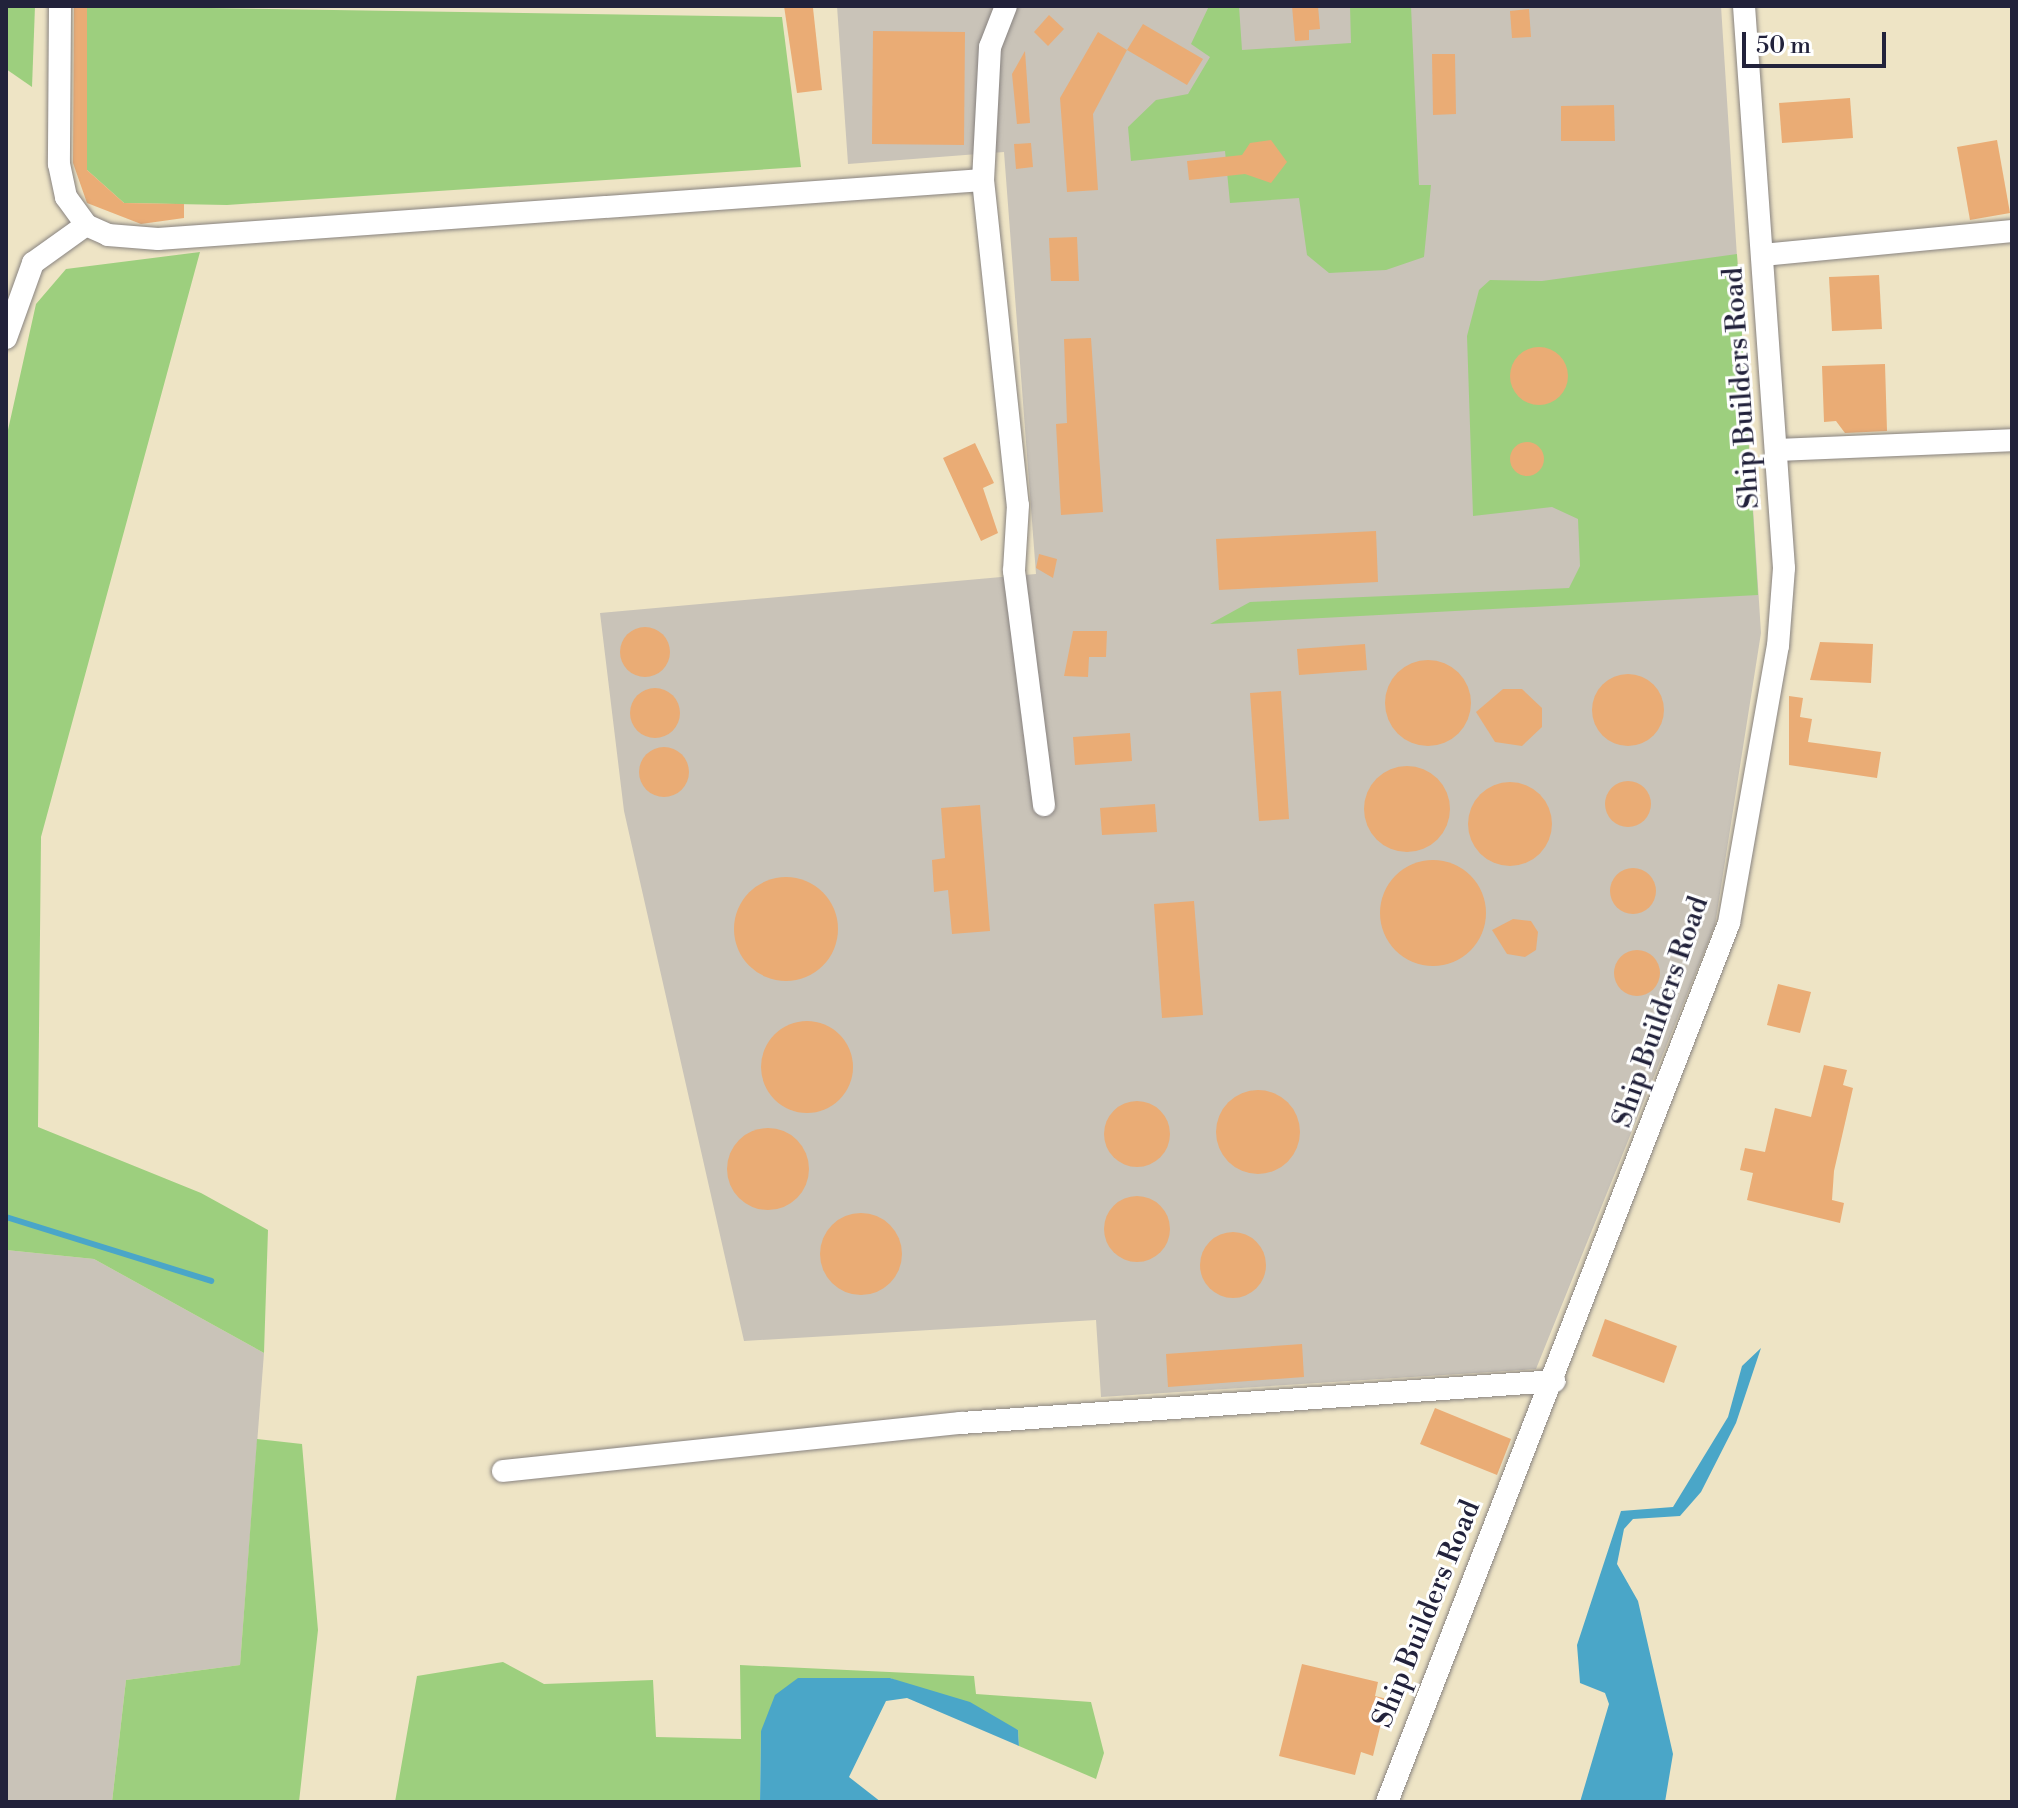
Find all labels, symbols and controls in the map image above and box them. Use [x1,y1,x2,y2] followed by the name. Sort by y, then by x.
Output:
[1746,16,1890,66] scale bar
[1756,31,1811,61] text: 50 m
[1717,266,1767,510] street label: Ship Builders Road
[1606,892,1716,1132] street label: Ship Builders Road
[1366,1495,1488,1733] street label: Ship Builders Road

